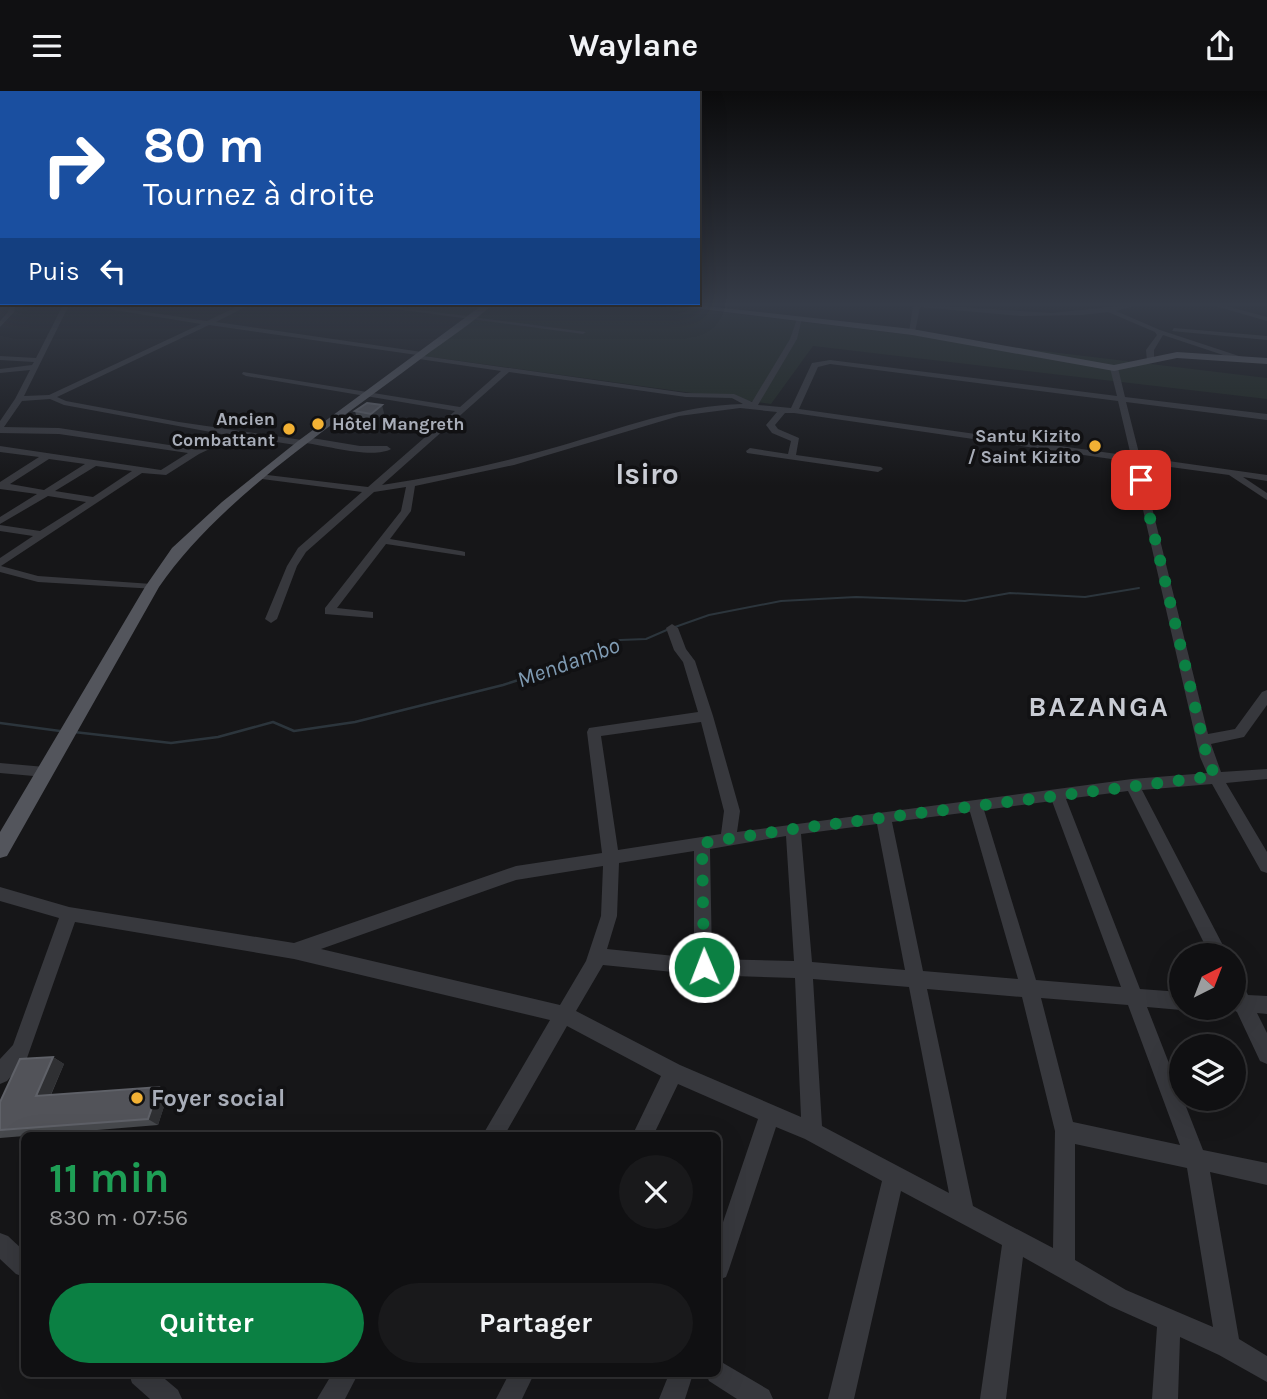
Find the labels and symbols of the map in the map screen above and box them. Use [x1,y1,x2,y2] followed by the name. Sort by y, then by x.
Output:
[172,408,275,451] place label: Ancien Combattant
[332,413,464,435] place label: Hôtel Mangreth
[310,416,326,432] marker: Hôtel Mangreth
[281,421,297,437] marker: Ancien Combattant
[967,425,1081,468] place label: Santu Kizito / Saint Kizito
[1087,438,1103,454] marker: Santu Kizito / Saint Kizito
[1111,450,1171,510] pin
[615,456,679,492] district label: Isiro
[513,631,623,694] water label: Mendambo
[1028,690,1170,723] district label: BAZANGA
[667,930,741,1004] position arrow
[1169,943,1246,1020] north arrow
[151,1084,285,1112] place label: Foyer social
[129,1090,145,1106] marker: Foyer social

